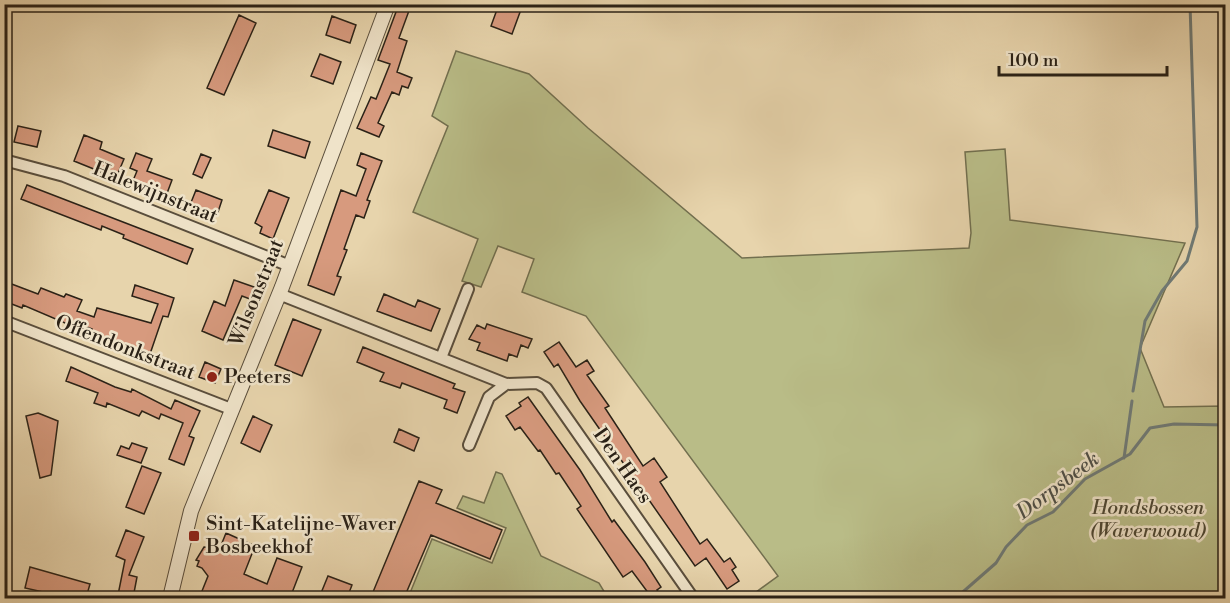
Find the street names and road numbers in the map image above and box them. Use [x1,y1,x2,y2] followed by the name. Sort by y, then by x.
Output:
[89,157,221,229] street label: Halewijnstraat
[224,236,290,351] street label: Wilsonstraat
[52,310,198,386] street label: Offendonkstraat
[587,423,657,509] street label: Den Haes

